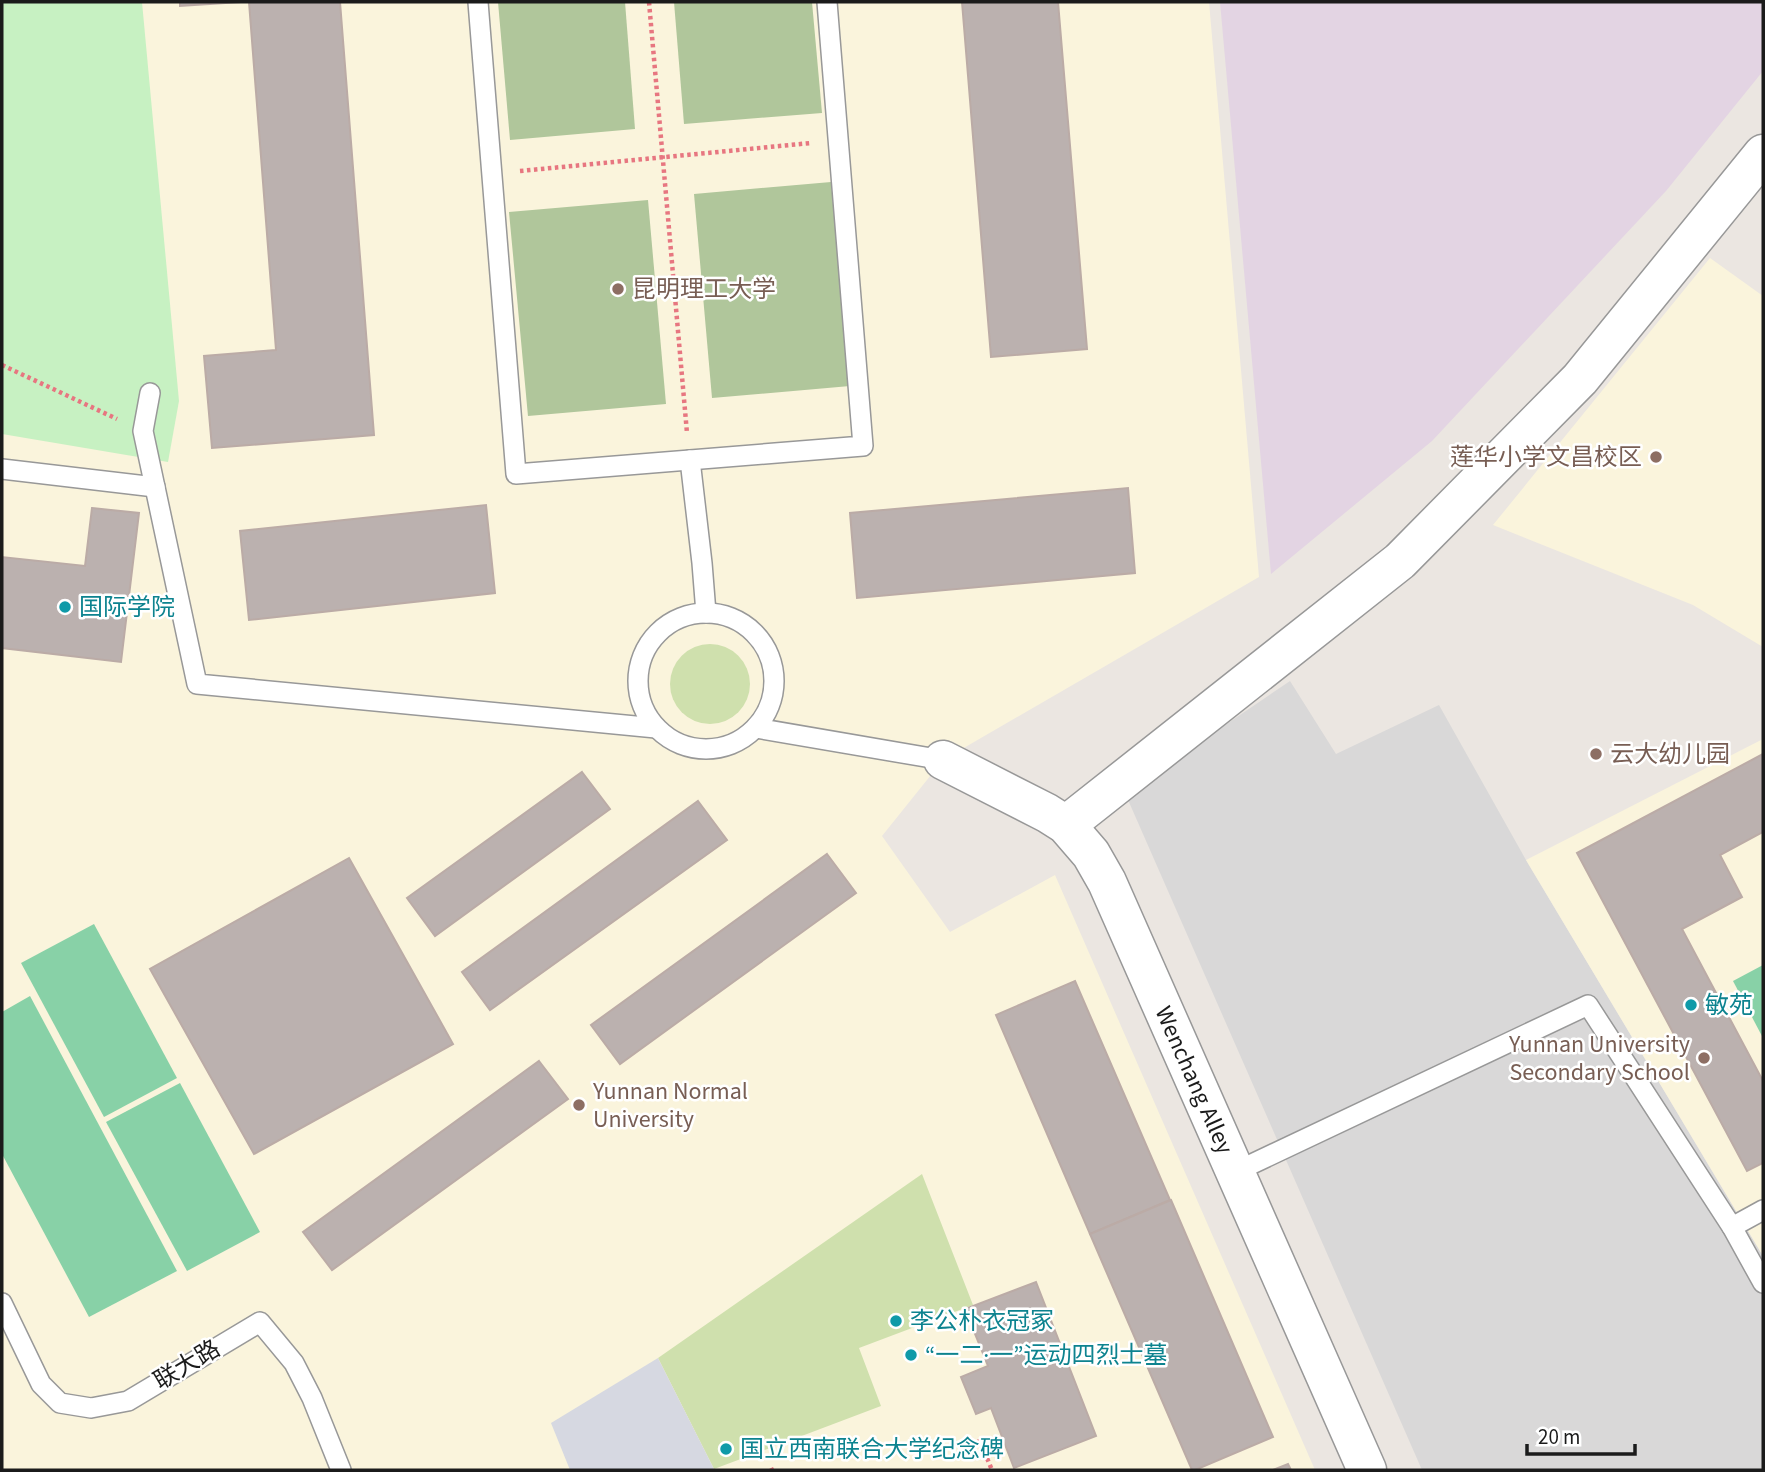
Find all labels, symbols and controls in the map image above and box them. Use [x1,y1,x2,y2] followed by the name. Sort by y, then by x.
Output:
[632,272,776,307] place label: 昆明理工大学
[610,281,626,297] marker: 昆明理工大学
[1450,440,1642,475] place label: 莲华小学文昌校区
[1648,449,1664,465] marker: 莲华小学文昌校区
[79,590,175,625] place label: 国际学院
[57,599,73,615] marker: 国际学院
[1610,737,1730,772] place label: 云大幼儿园
[1588,746,1604,762] marker: 云大幼儿园
[1705,988,1753,1023] place label: 敏苑
[1683,997,1699,1013] marker: 敏苑
[1146,1000,1242,1160] street label: Wenchang Alley
[1508,1027,1690,1090] place label: Yunnan University Secondary School
[1696,1050,1712,1066] marker: Yunnan University Secondary School
[592,1074,748,1137] place label: Yunnan Normal University
[571,1097,587,1113] marker: Yunnan Normal University
[910,1304,1054,1339] place label: 李公朴衣冠冢
[888,1313,904,1329] marker: 李公朴衣冠冢
[147,1331,227,1399] street label: 联大路
[925,1338,1167,1373] place label: “一二·一”运动四烈士墓
[903,1347,919,1363] marker: “一二·一”运动四烈士墓
[1527,1412,1636,1456] scale bar
[1538,1422,1580,1452] text: 20 m
[740,1432,1004,1467] place label: 国立西南联合大学纪念碑
[718,1441,734,1457] marker: 国立西南联合大学纪念碑

